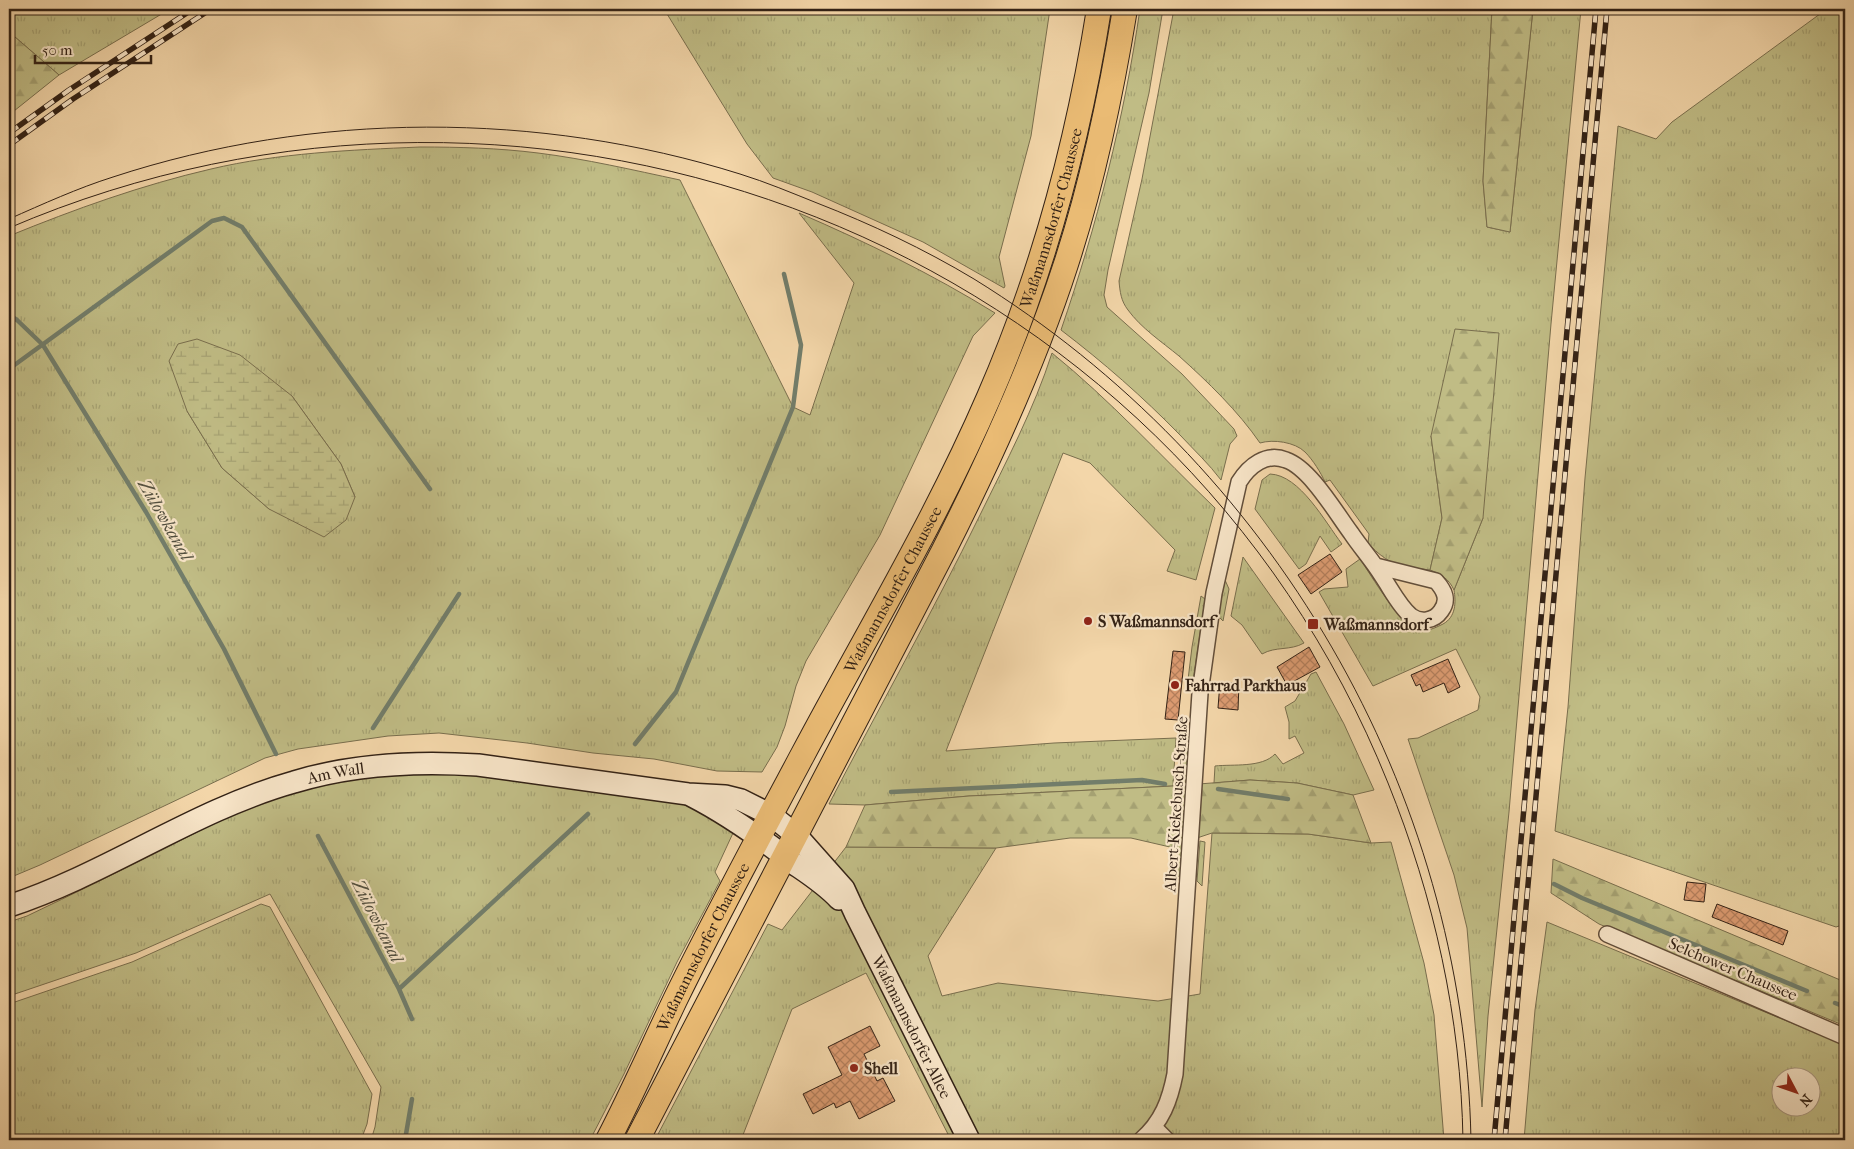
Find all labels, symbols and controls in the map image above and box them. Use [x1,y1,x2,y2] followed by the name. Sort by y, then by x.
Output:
[35,32,151,64] scale bar
[42,41,73,59] text: 50 m
[1015,126,1085,311] street label: Waßmannsdorfer Chaussee
[133,475,198,567] water label: Zülowkanal
[839,503,945,677] street label: Waßmannsdorfer Chaussee
[1098,612,1218,631] place label: S Waßmannsdorf
[1082,615,1094,627] marker: S Waßmannsdorf
[1323,615,1432,634] place label: Waßmannsdorf
[1306,617,1320,631] marker: Waßmannsdorf
[1184,676,1306,695] place label: Fahrrad Parkhaus
[1169,679,1181,691] marker: Fahrrad Parkhaus
[1160,715,1192,893] street label: Albert-Kiekebusch-Straße
[304,758,366,788] street label: Am Wall
[652,859,753,1035] street label: Waßmannsdorfer Chaussee
[347,875,408,968] water label: Zülowkanal
[1666,933,1800,1005] street label: Selchower Chaussee
[868,951,956,1102] street label: Waßmannsdorfer Allee
[864,1059,898,1078] place label: Shell
[848,1062,860,1074] marker: Shell
[1772,1066,1822,1116] north arrow
[1795,1091,1815,1110] text: N

